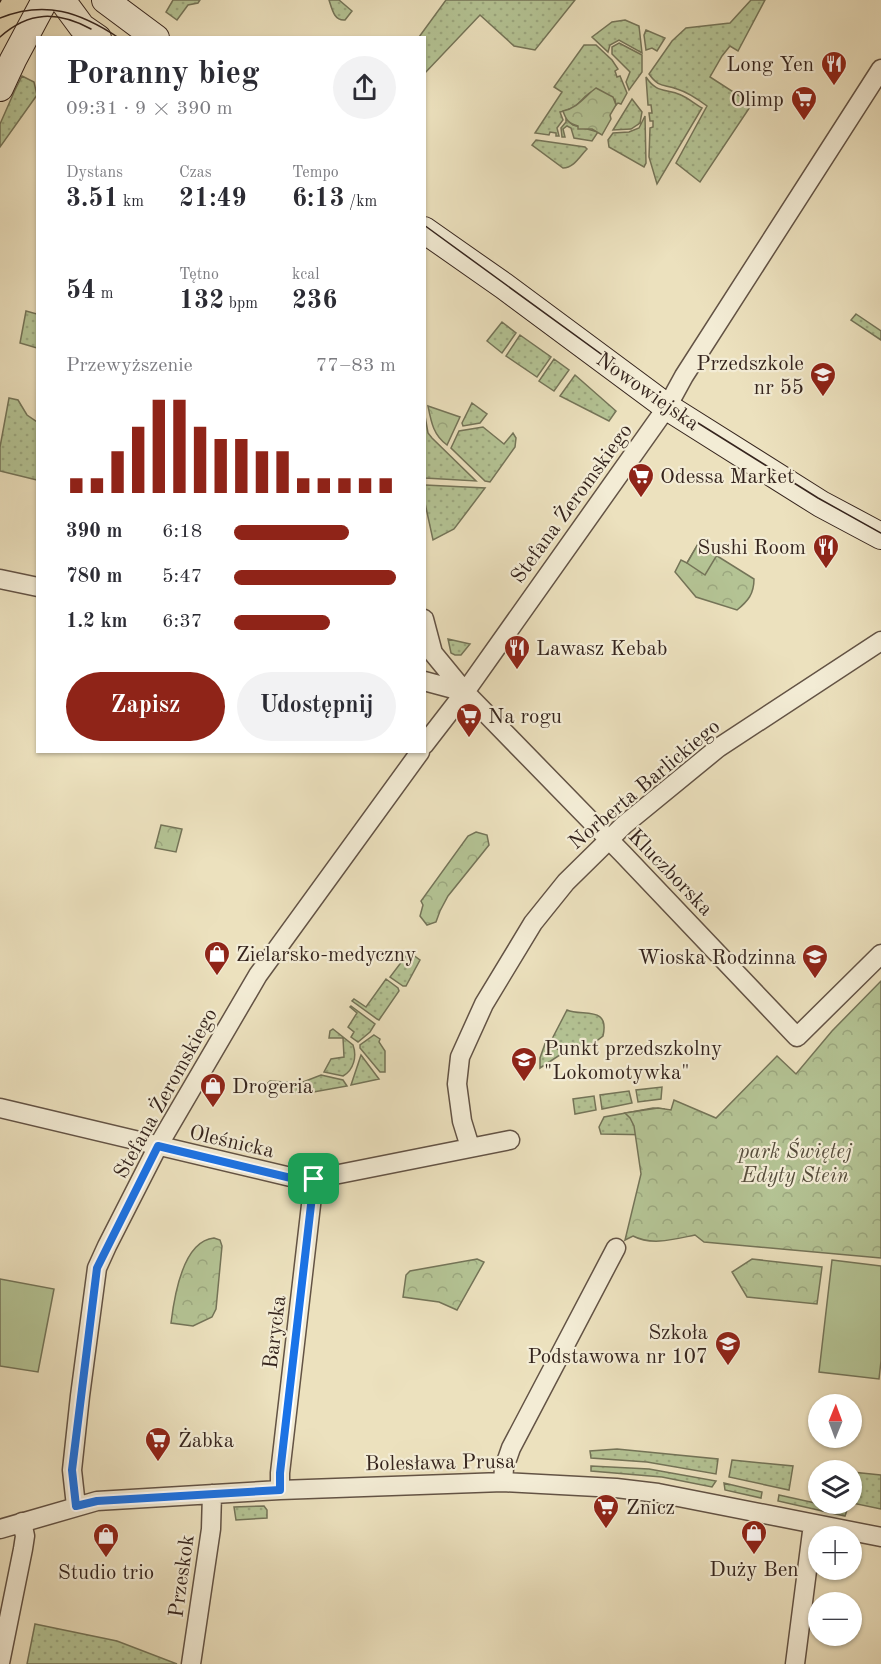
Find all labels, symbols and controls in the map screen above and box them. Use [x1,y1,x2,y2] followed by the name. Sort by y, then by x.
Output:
[819,49,849,87] restaurant icon: Long Yen
[726,55,814,76] place label: Long Yen
[333,56,396,119] button: share
[66,58,259,91] text: Poranny bieg
[789,84,819,122] supermarket icon: Olimp
[730,90,784,111] place label: Olimp
[66,99,233,119] text: 09:31 · 9 × 390 m
[66,165,123,181] text: Dystans
[179,165,212,181] text: Czas
[292,165,339,181] text: Tempo
[66,186,119,212] text: 3.51
[179,186,247,212] text: 21:49
[292,186,345,212] text: 6:13
[119,194,144,210] text: km
[345,194,377,210] text: /km
[179,267,219,283] text: Tętno
[292,267,320,283] text: kcal
[66,278,96,304] text: 54
[96,286,113,302] text: m
[179,288,224,314] text: 132
[292,288,337,314] text: 236
[224,296,258,312] text: bpm
[592,349,702,435] street label: Nowowiejska
[696,354,804,399] place label: Przedszkole nr 55
[66,356,193,376] text: Przewyższenie
[316,356,396,376] text: 77–83 m
[808,360,838,398] school or university icon: Przedszkole nr 55
[504,418,637,587] street label: Stefana Żeromskiego
[626,461,656,499] supermarket icon: Odessa Market
[660,467,794,488] place label: Odessa Market
[66,522,122,542] text: 390 m
[162,522,202,542] text: 6:18
[811,532,841,570] restaurant icon: Sushi Room
[697,538,806,559] place label: Sushi Room
[66,567,122,587] text: 780 m
[162,567,202,587] text: 5:47
[66,612,128,632] text: 1.2 km
[162,612,202,632] text: 6:37
[502,633,532,671] restaurant icon: Lawasz Kebab
[536,639,668,660] place label: Lawasz Kebab
[66,672,225,741] button: Zapisz
[237,672,396,741] button: Udostępnij
[454,701,484,739] supermarket icon: Na rogu
[488,707,562,728] place label: Na rogu
[566,716,724,854] street label: Norberta Barlickiego
[624,826,716,920] street label: Kluczborska
[202,939,232,977] shop icon: Zielarsko-medyczny
[800,942,830,980] school or university icon: Wioska Rodzinna
[236,945,416,966] place label: Zielarsko-medyczny
[638,948,796,969] place label: Wioska Rodzinna
[107,1003,222,1182] street label: Stefana Żeromskiego
[544,1039,722,1084] place label: Punkt przedszkolny "Lokomotywka"
[509,1045,539,1083] school or university icon: Punkt przedszkolny "Lokomotywka"
[198,1071,228,1109] shop icon: Drogeria
[232,1077,313,1098] place label: Drogeria
[187,1122,276,1162] street label: Oleśnicka
[736,1137,853,1187] park label: park Świętej Edyty Stein
[288,1153,339,1204] pin
[297,1162,330,1195] icon: arrive
[261,1294,290,1370] street label: Barycka
[527,1323,708,1368] place label: Szkoła Podstawowa nr 107
[713,1329,743,1367] school or university icon: Szkoła Podstawowa nr 107
[808,1394,862,1448] north arrow
[808,1394,862,1646] map controls
[143,1425,173,1463] supermarket icon: Żabka
[178,1427,234,1452] place label: Żabka
[365,1452,515,1475] street label: Bolesława Prusa
[808,1460,862,1514] button: layers
[591,1492,621,1530] supermarket icon: Znicz
[626,1498,675,1519] place label: Znicz
[739,1518,769,1556] shop icon: Duży Ben
[91,1521,121,1559] shop icon: Studio trio
[808,1526,862,1580] button: +
[166,1533,199,1619] street label: Przeskok
[709,1560,799,1581] place label: Duży Ben
[58,1563,154,1584] place label: Studio trio
[808,1592,862,1646] button: −

